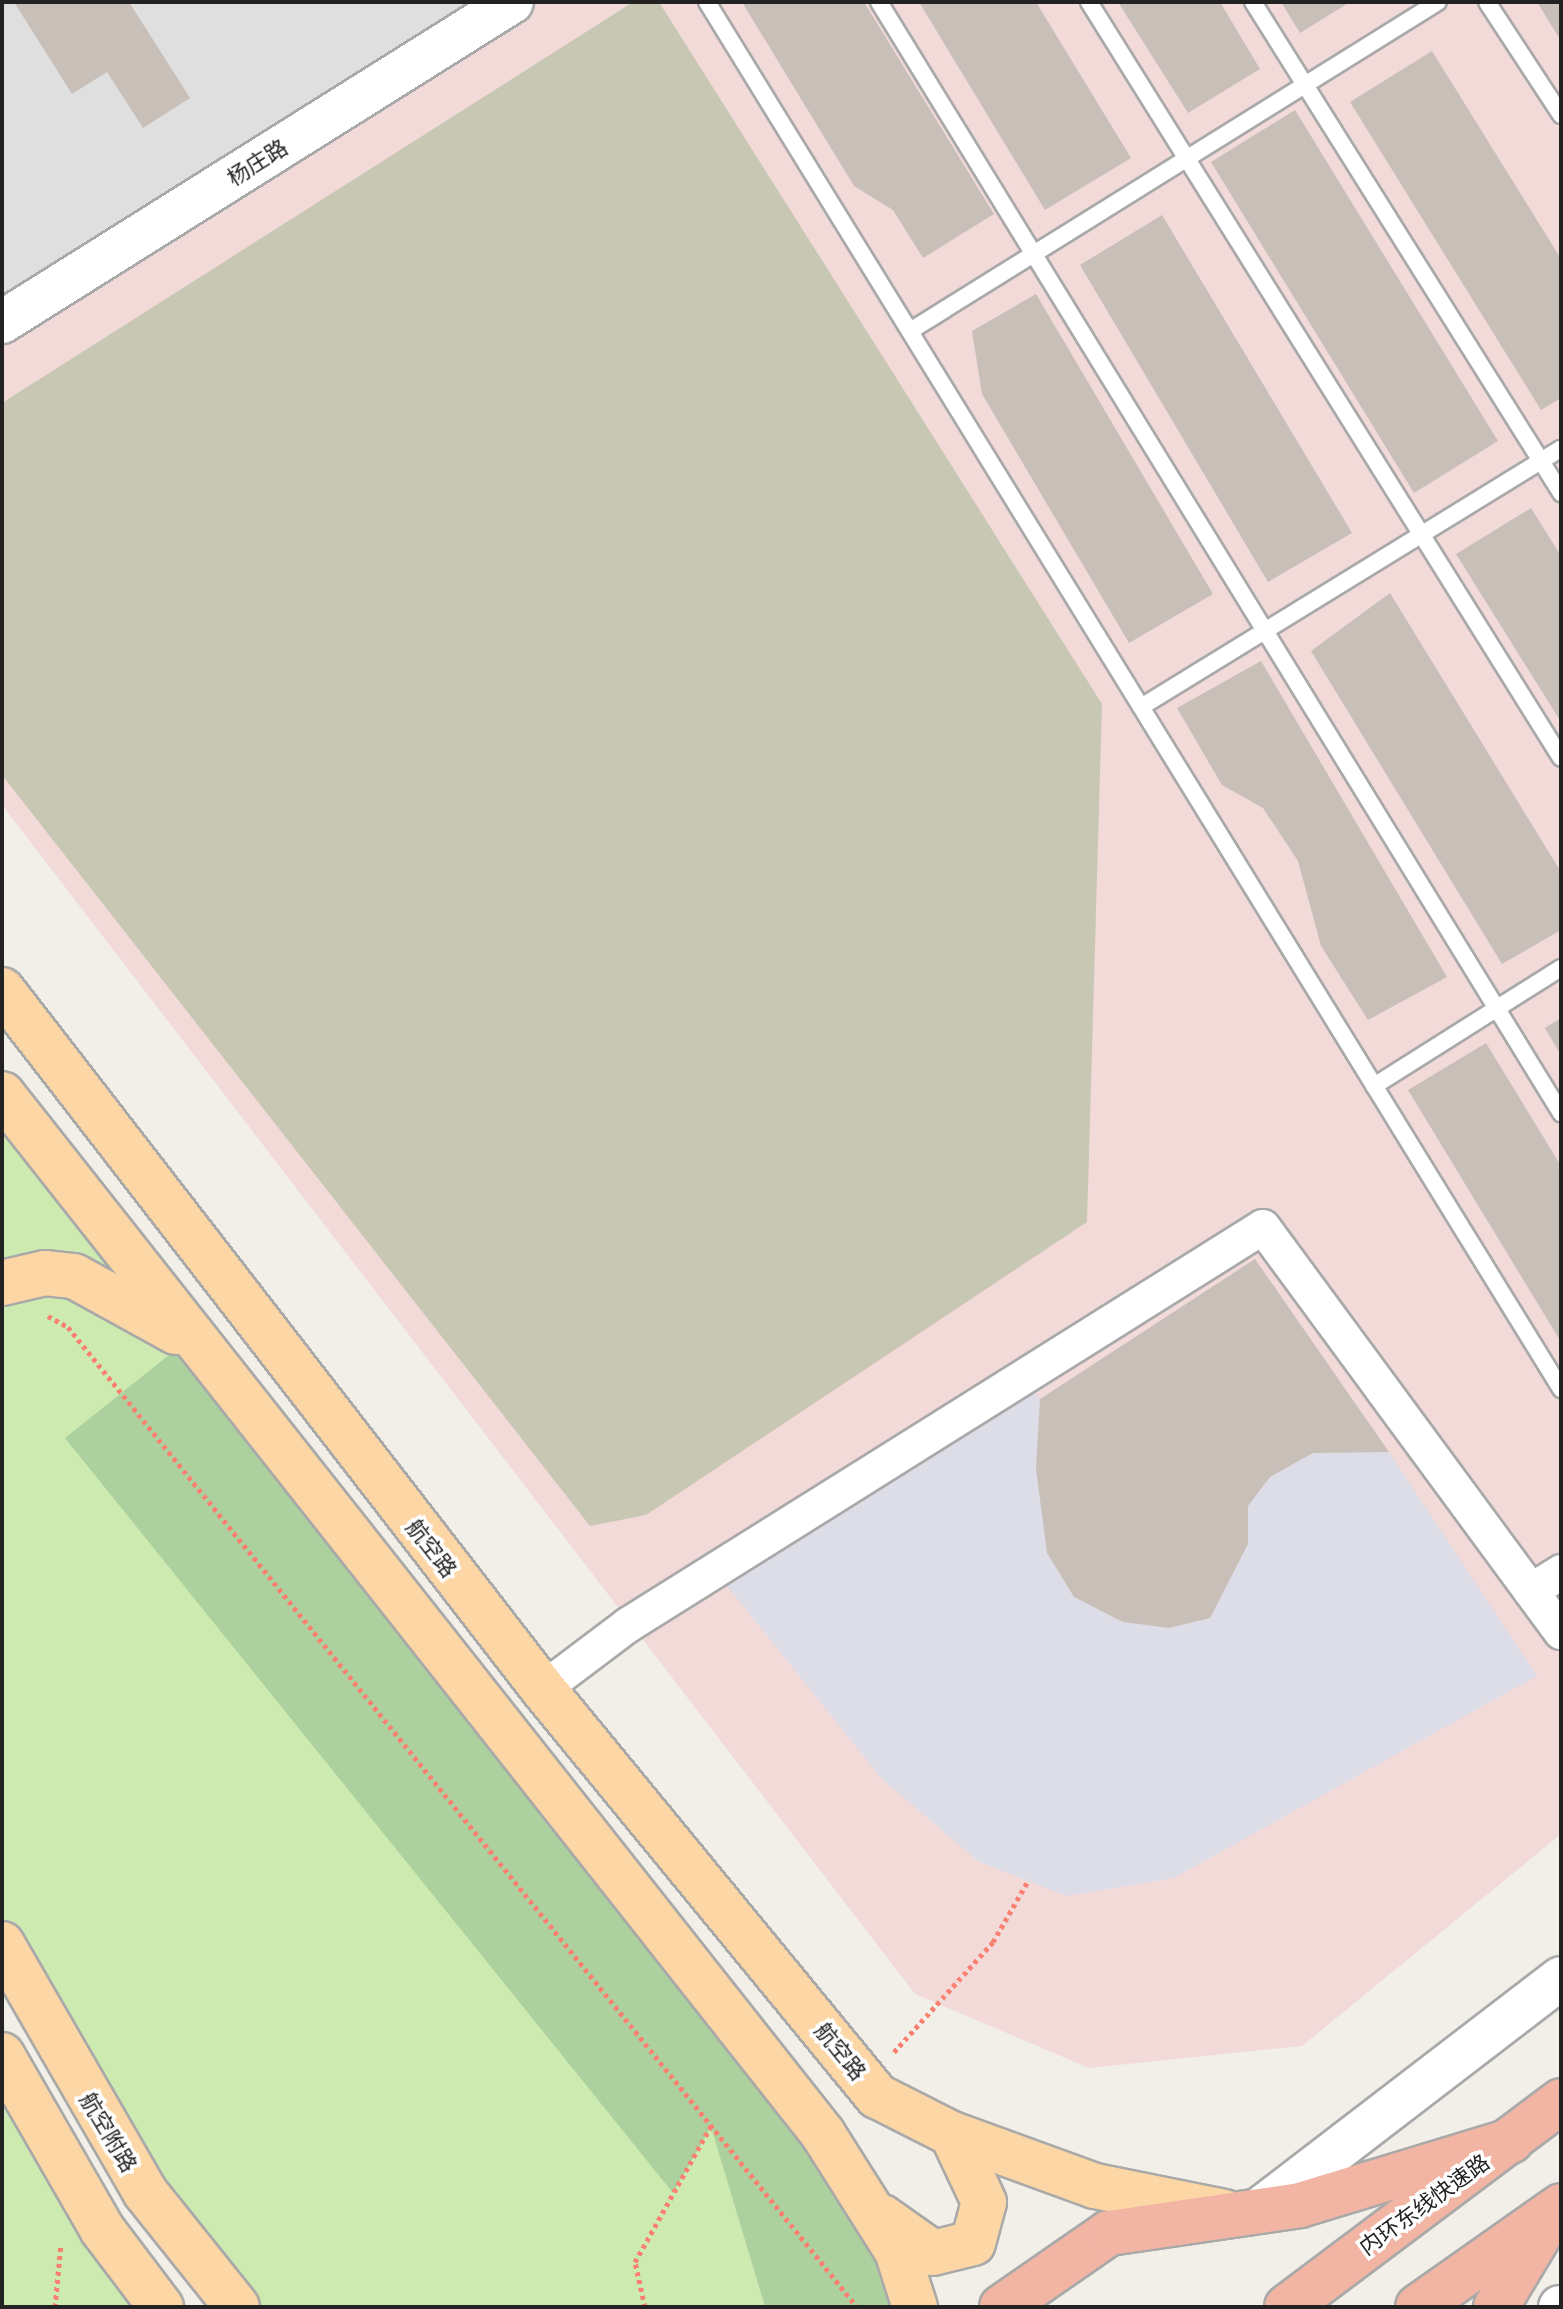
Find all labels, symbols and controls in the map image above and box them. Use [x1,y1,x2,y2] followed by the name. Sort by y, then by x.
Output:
[222,133,292,191] street label: 杨庄路
[401,1514,463,1582] street label: 航空路
[810,2017,872,2085] street label: 航空路
[75,2087,143,2177] street label: 航空附路
[1354,2148,1494,2260] street label: 内环东线快速路

